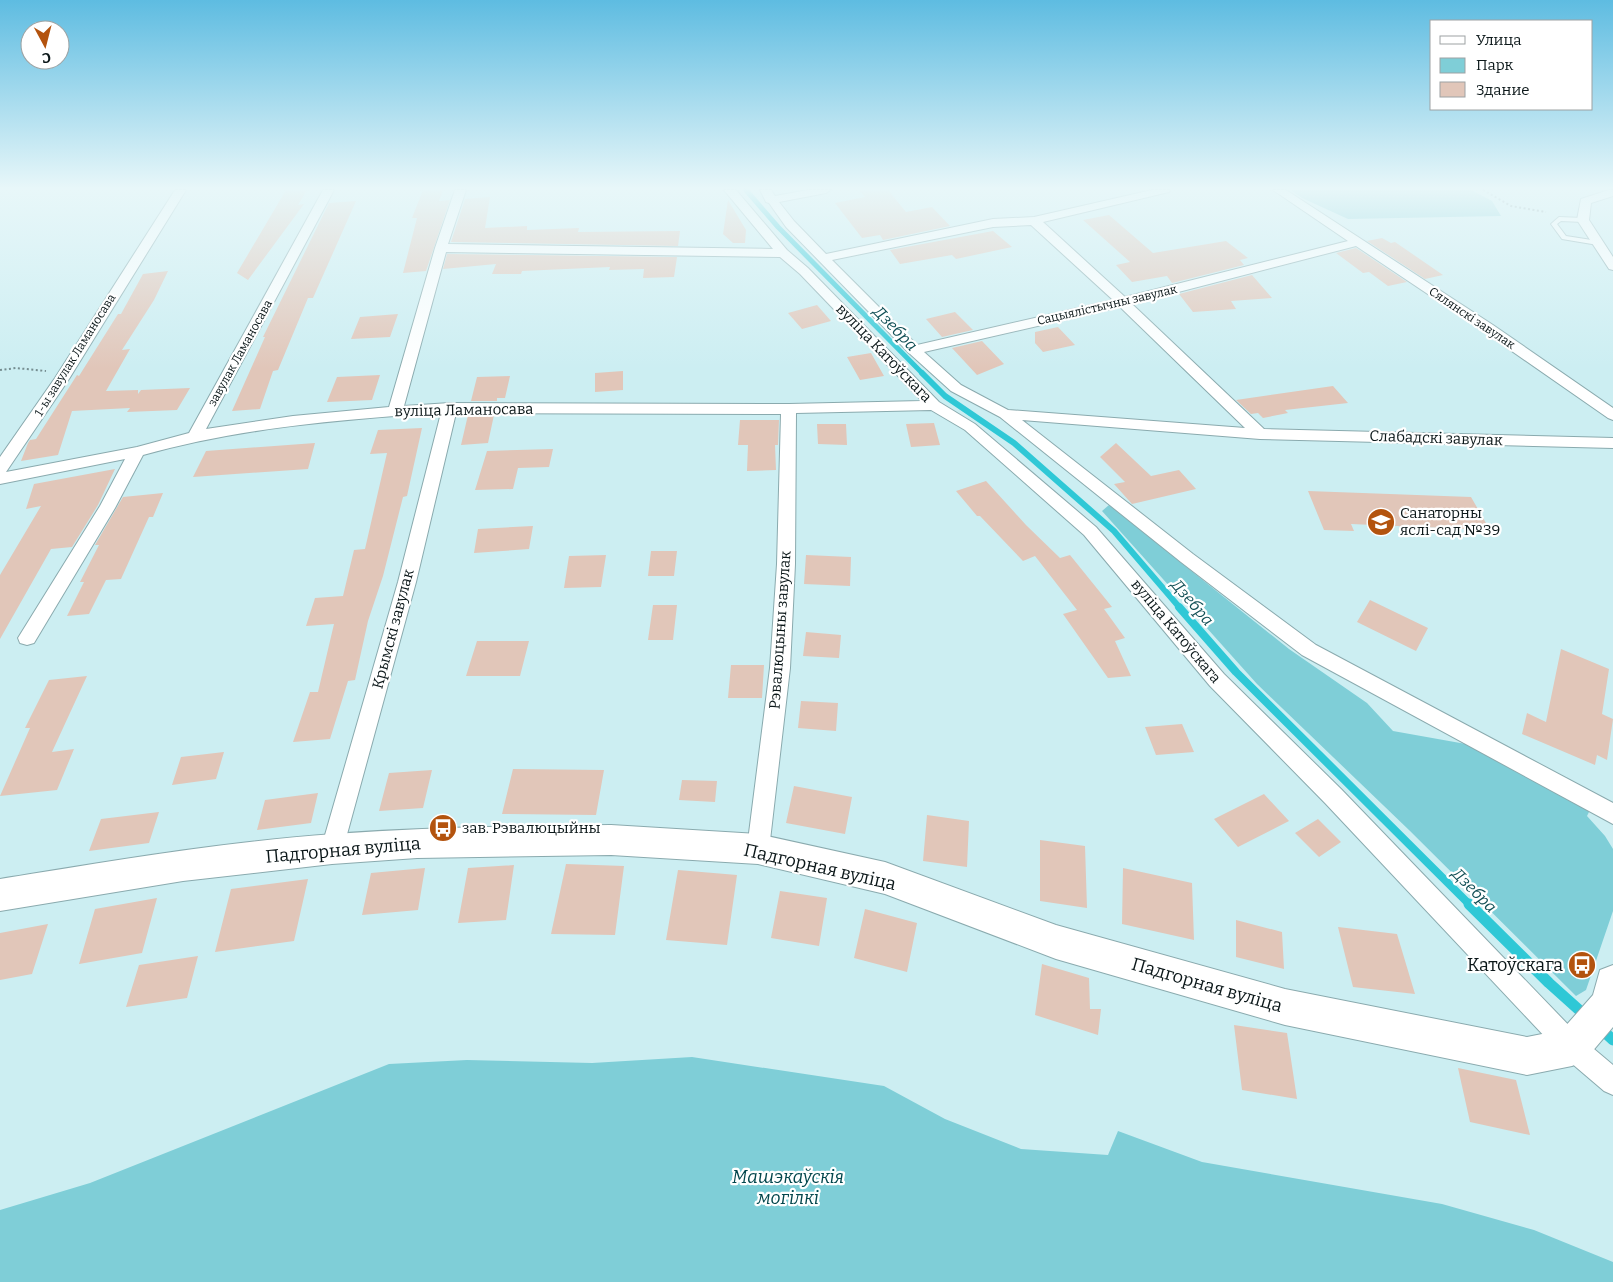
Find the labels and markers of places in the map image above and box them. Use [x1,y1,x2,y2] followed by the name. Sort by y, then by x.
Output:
[1400,504,1500,539] place label: Санаторны яслі-сад №39
[1366,507,1396,537] school or university icon: Санаторны яслі-сад №39
[428,813,458,843] bus stop icon: зав. Рэвалюцыйны
[462,819,601,837] place label: зав. Рэвалюцыйны
[1567,950,1597,980] bus stop icon: Катоўскага
[1467,954,1563,976] place label: Катоўскага

